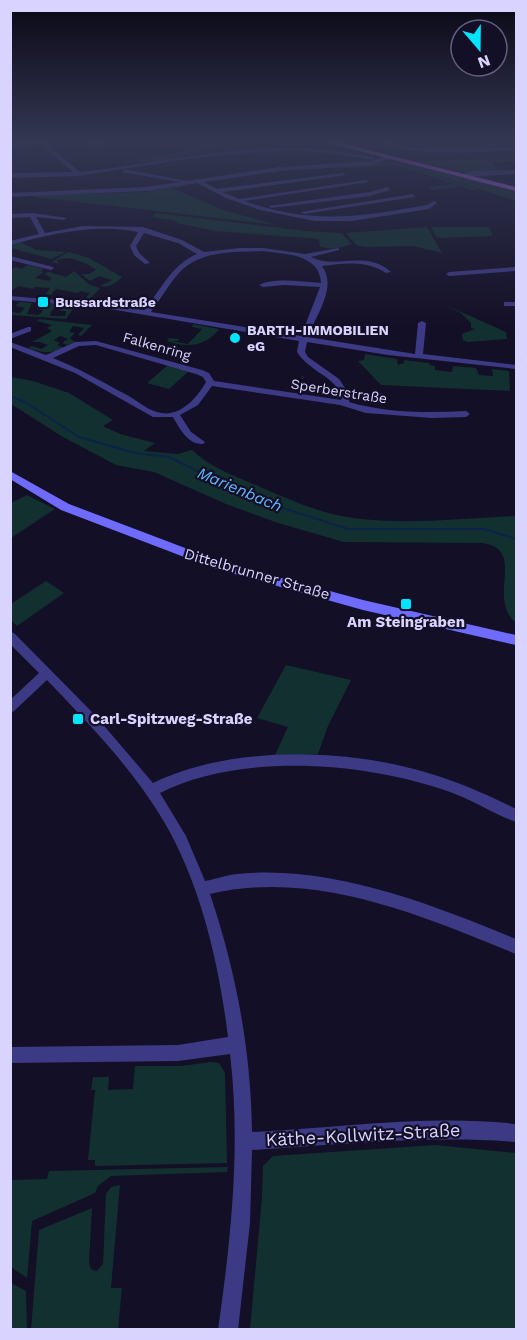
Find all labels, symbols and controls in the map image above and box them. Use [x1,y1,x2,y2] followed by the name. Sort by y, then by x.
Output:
[449,18,509,78] north arrow
[475,51,493,73] text: N
[55,294,156,310] place label: Bussardstraße
[36,295,50,309] marker: Bussardstraße
[247,322,389,354] place label: BARTH-IMMOBILIEN eG
[121,329,193,363] street label: Falkenring
[228,331,242,345] marker: BARTH-IMMOBILIEN eG
[290,375,388,407] street label: Sperberstraße
[195,463,285,516] water label: Marienbach
[182,545,332,603] street label: Dittelbrunner Straße
[399,597,413,611] marker: Am Steingraben
[347,613,465,631] place label: Am Steingraben
[90,710,253,728] place label: Carl-Spitzweg-Straße
[71,712,85,726] marker: Carl-Spitzweg-Straße
[265,1119,461,1150] street label: Käthe-Kollwitz-Straße

